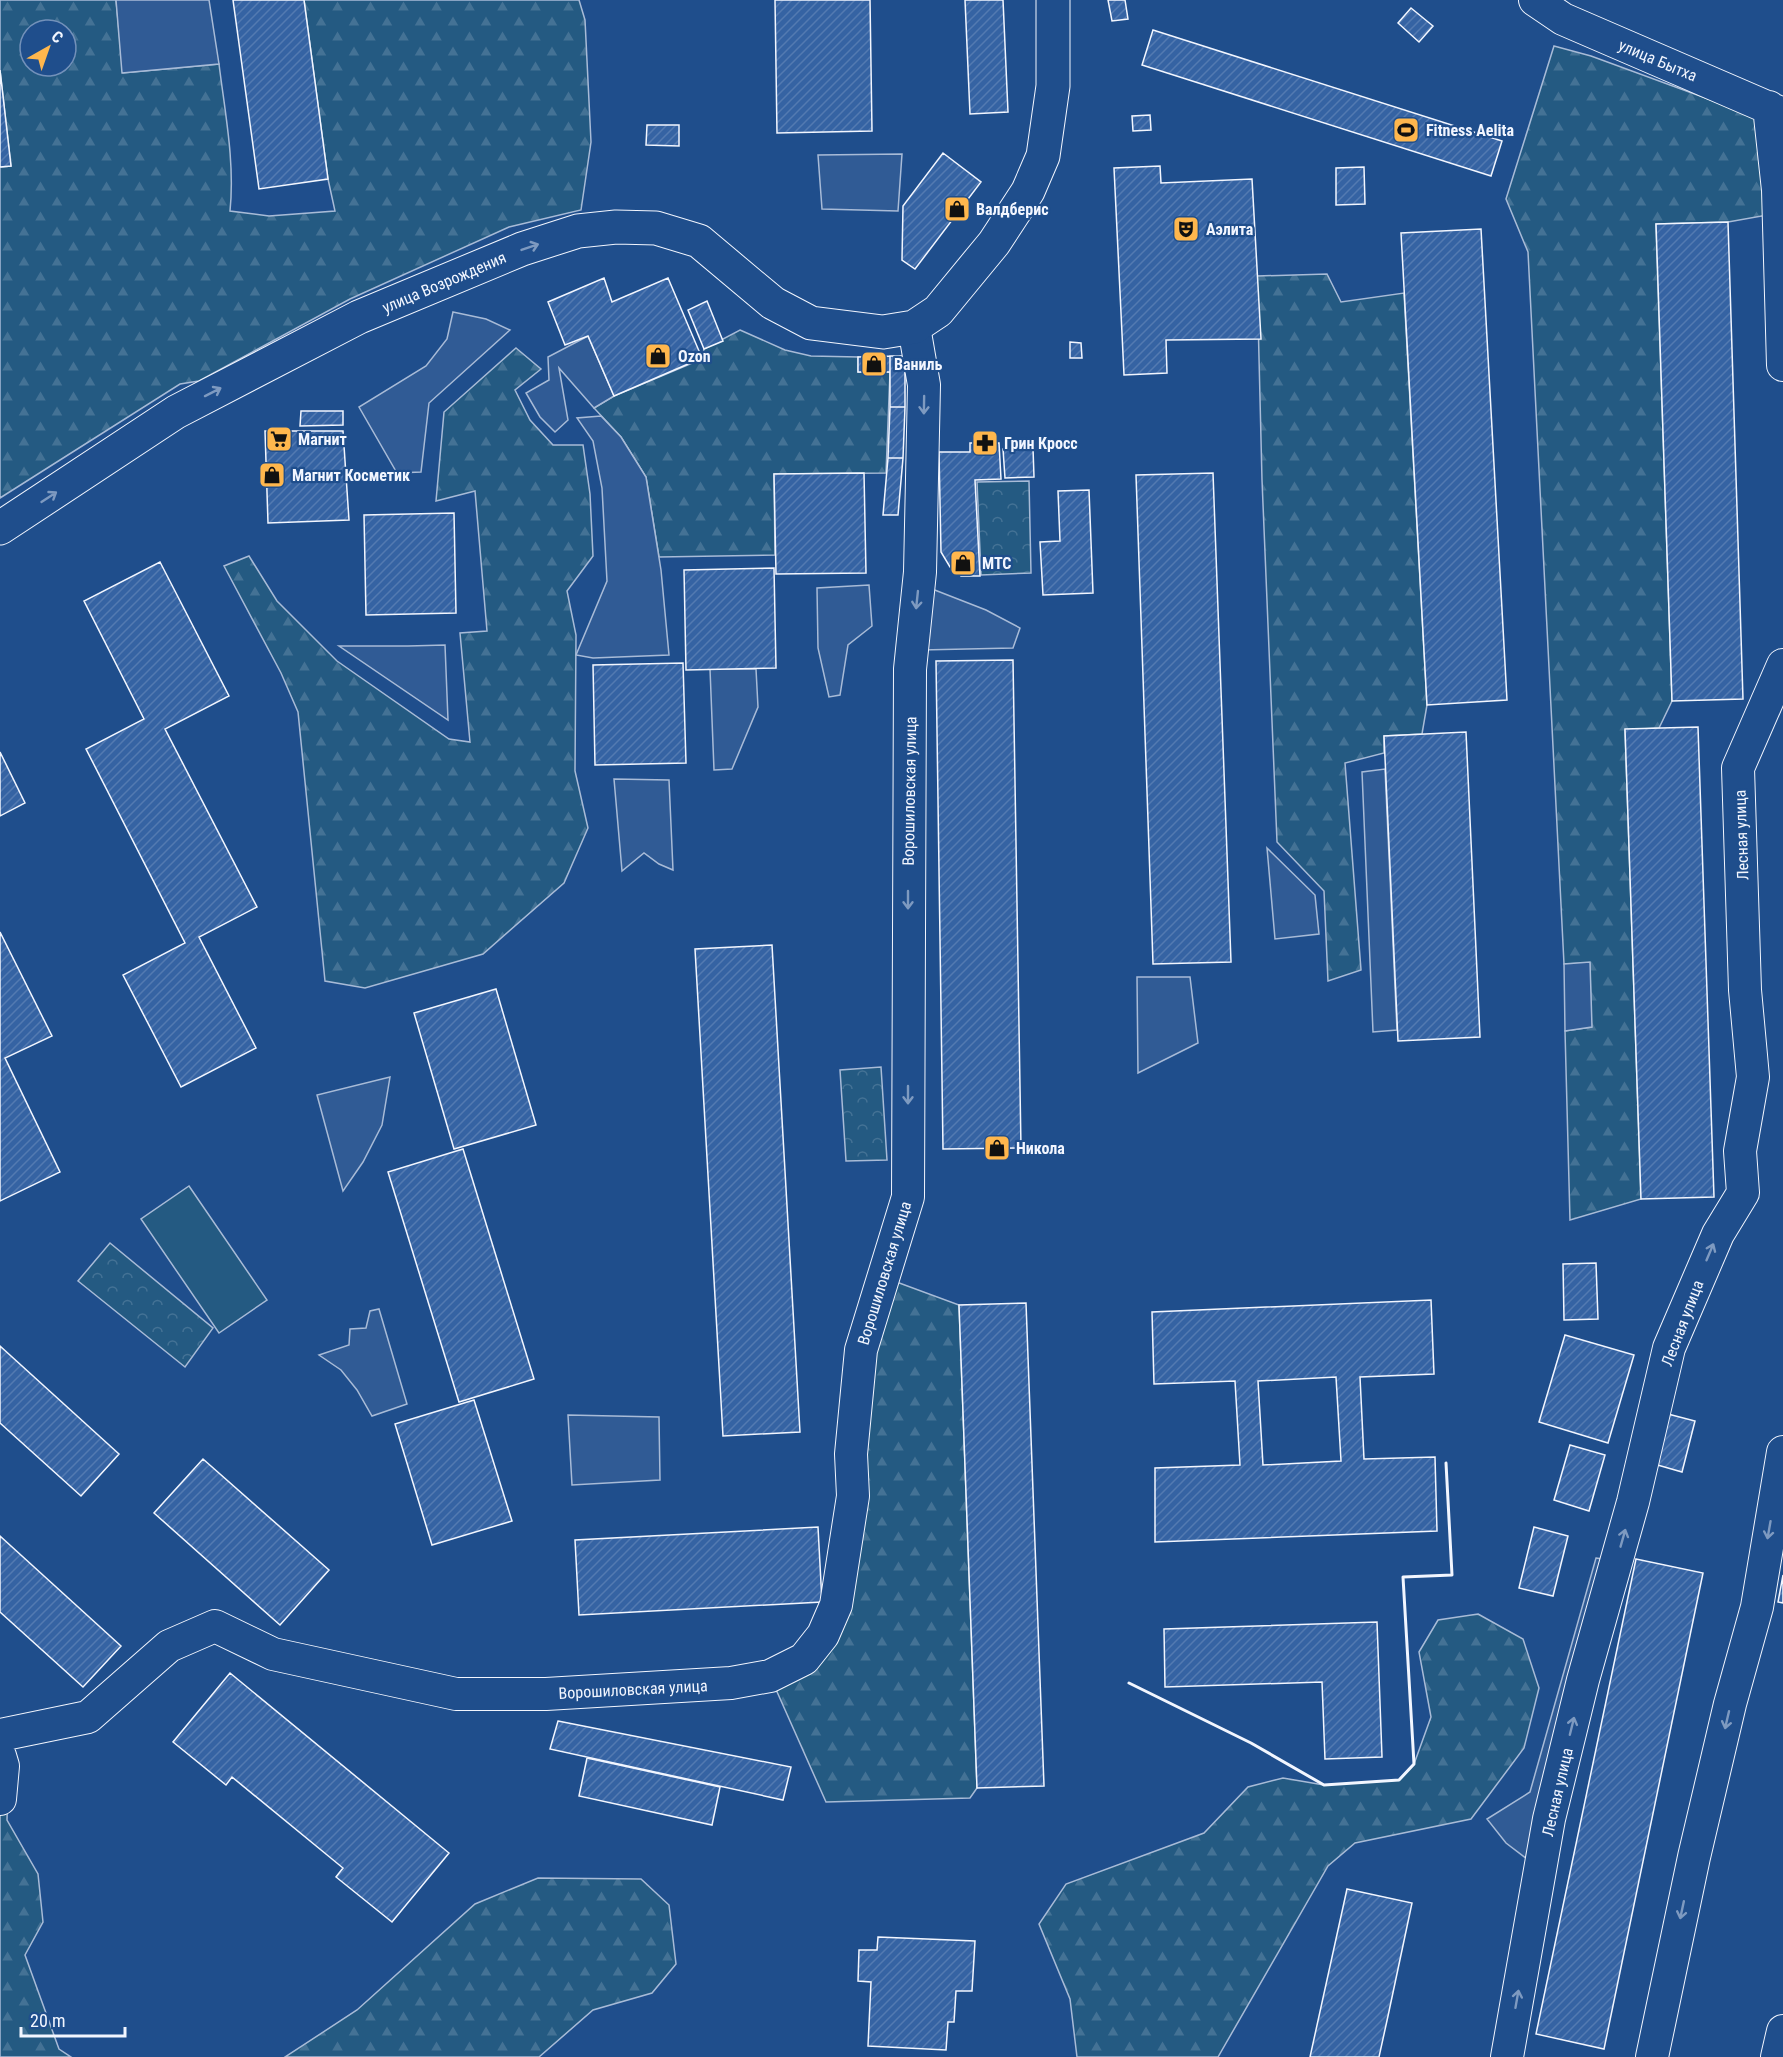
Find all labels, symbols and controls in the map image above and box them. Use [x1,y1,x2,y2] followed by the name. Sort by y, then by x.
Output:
[18,18,78,78] north arrow
[48,27,67,47] text: С
[1616,35,1700,86] street label: улица Бытха
[1391,115,1421,145] sports icon: Fitness Aelita
[1426,121,1514,140] place label: Fitness Aelita
[942,194,972,224] shop icon: Валдберис
[976,200,1049,219] place label: Валдберис
[1171,214,1201,244] theatre icon: Аэлита
[1206,220,1254,239] place label: Аэлита
[520,240,539,251] one-way arrow
[379,248,509,317] street label: улица Возрождения
[643,341,673,371] shop icon: Ozon
[678,347,711,366] place label: Ozon
[859,349,889,379] shop icon: Ваниль
[894,355,943,374] place label: Ваниль
[204,386,222,397] one-way arrow
[918,395,930,415] one-way arrow
[264,424,294,454] supermarket icon: Магнит
[970,428,1000,458] pharmacy icon: Грин Кросс
[298,430,347,449] place label: Магнит
[1004,434,1078,453] place label: Грин Кросс
[257,460,287,490] shop icon: Магнит Косметик
[292,466,410,485] place label: Магнит Косметик
[40,490,57,502] one-way arrow
[948,548,978,578] shop icon: МТС
[982,554,1011,573] place label: МТС
[911,590,922,610] one-way arrow
[899,716,920,866] street label: Ворошиловская улица
[1730,789,1753,881] street label: Лесная улица
[902,889,914,909] one-way arrow
[902,1084,914,1104] one-way arrow
[982,1133,1012,1163] shop icon: Никола
[1016,1139,1065,1158] place label: Никола
[854,1199,915,1347] street label: Ворошиловская улица
[1705,1243,1716,1262] one-way arrow
[1657,1277,1708,1369] street label: Лесная улица
[1764,1520,1775,1539] one-way arrow
[1617,1529,1629,1548] one-way arrow
[558,1676,708,1703] street label: Ворошиловская улица
[1720,1710,1732,1729] one-way arrow
[1566,1717,1578,1736] one-way arrow
[1538,1746,1577,1838] street label: Лесная улица
[1676,1900,1688,1919] one-way arrow
[1512,1990,1523,2010] one-way arrow
[21,2000,124,2038] scale bar
[30,2010,65,2031] text: 20 m

